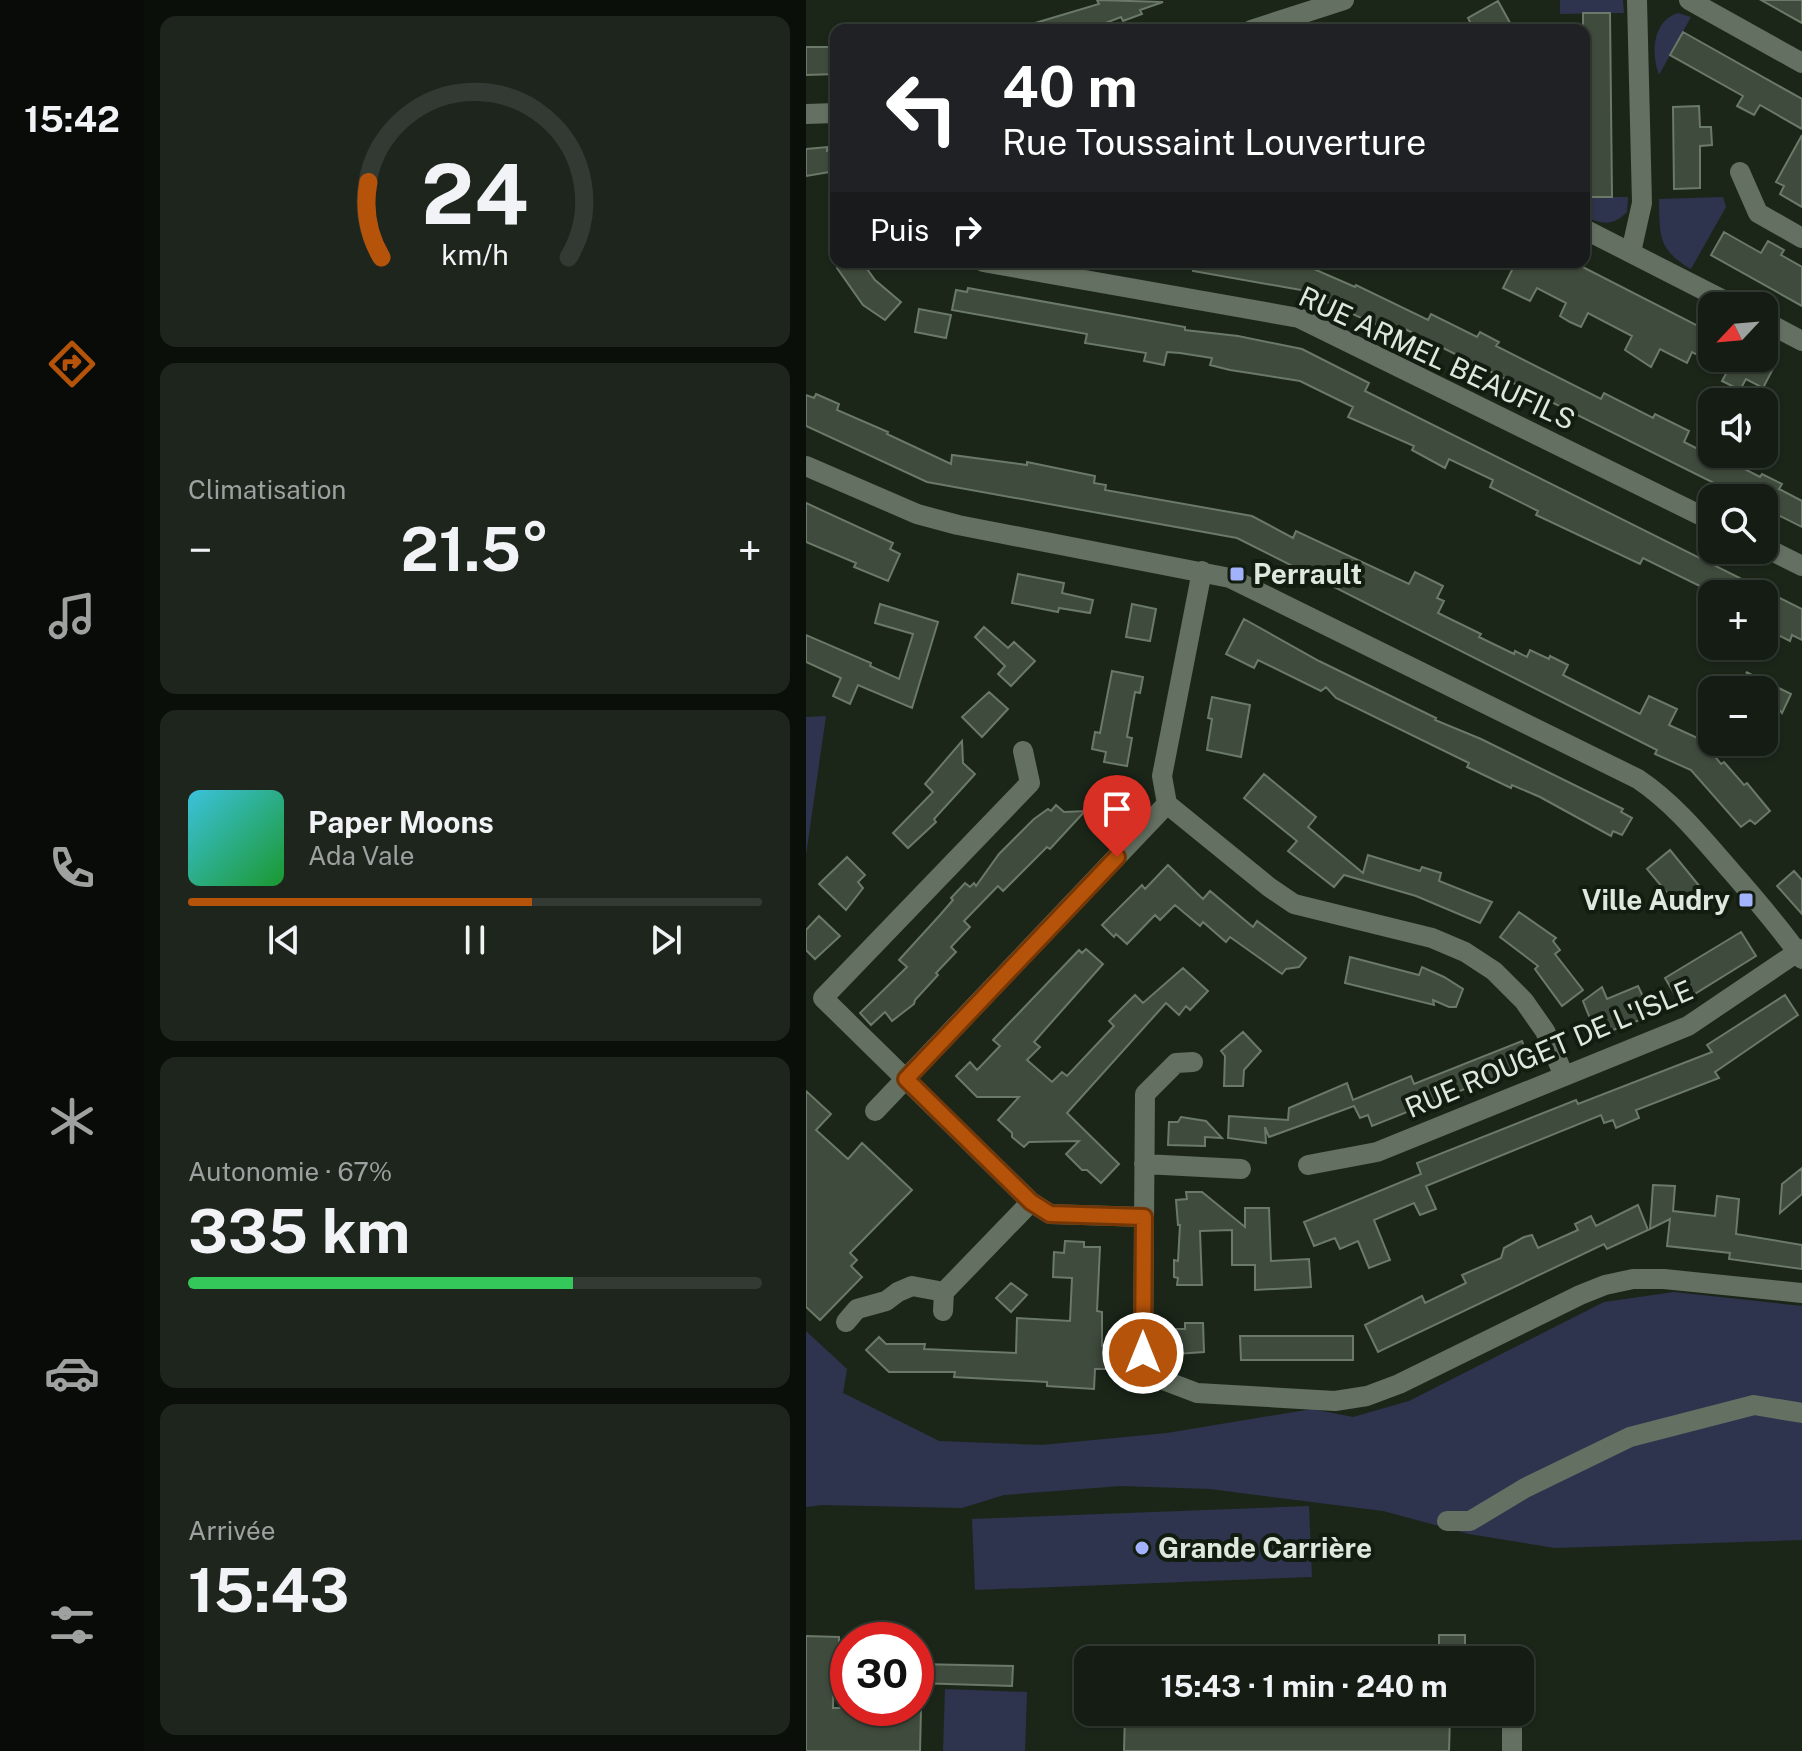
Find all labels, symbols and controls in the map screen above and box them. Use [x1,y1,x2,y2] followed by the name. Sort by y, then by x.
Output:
[1002,54,1138,120] text: 40 m
[870,56,974,160] icon: left
[24,98,120,140] text: 15:42
[1002,121,1426,163] text: Rue Toussaint Louverture
[421,144,529,242] text: 24
[945,208,989,252] icon: right
[870,212,929,248] text: Puis
[441,238,509,271] text: km/h
[1294,279,1581,436] street label: RUE ARMEL BEAUFILS
[1698,292,1778,372] north arrow
[1698,292,1778,756] map controls
[44,336,100,392] icon: directions
[1698,388,1778,468] button: sound
[188,474,346,505] text: Climatisation
[1698,484,1778,564] button: search
[401,514,549,585] text: 21.5°
[188,524,212,576] text: −
[738,524,762,576] text: +
[1253,557,1362,590] place label: Perrault
[1228,565,1246,583] marker: Perrault
[1698,580,1778,660] button: +
[44,588,100,644] icon: music
[1698,676,1778,756] button: −
[1083,775,1151,857] pin
[1095,787,1139,831] icon: arrive
[308,804,494,840] text: Paper Moons
[44,840,100,896] icon: phone
[308,840,414,871] text: Ada Vale
[1582,883,1730,916] place label: Ville Audry
[1737,891,1755,909] marker: Ville Audry
[262,918,306,962] icon: previous
[453,918,497,962] icon: pause
[644,918,688,962] icon: next
[1400,973,1698,1124] street label: RUE ROUGET DE L'ISLE
[44,1093,100,1149] icon: climate
[188,1156,392,1187] text: Autonomie · 67%
[188,1196,410,1267] text: 335 km
[1101,1311,1185,1395] position arrow
[44,1345,100,1401] icon: car
[188,1515,276,1546] text: Arrivée
[1158,1531,1372,1564] place label: Grande Carrière
[1133,1539,1151,1557] marker: Grande Carrière
[188,1555,349,1626] text: 15:43
[44,1597,100,1653] icon: filters
[830,1622,934,1726] speed limit sign: 30
[1160,1668,1448,1704] text: 15:43 · 1 min · 240 m

